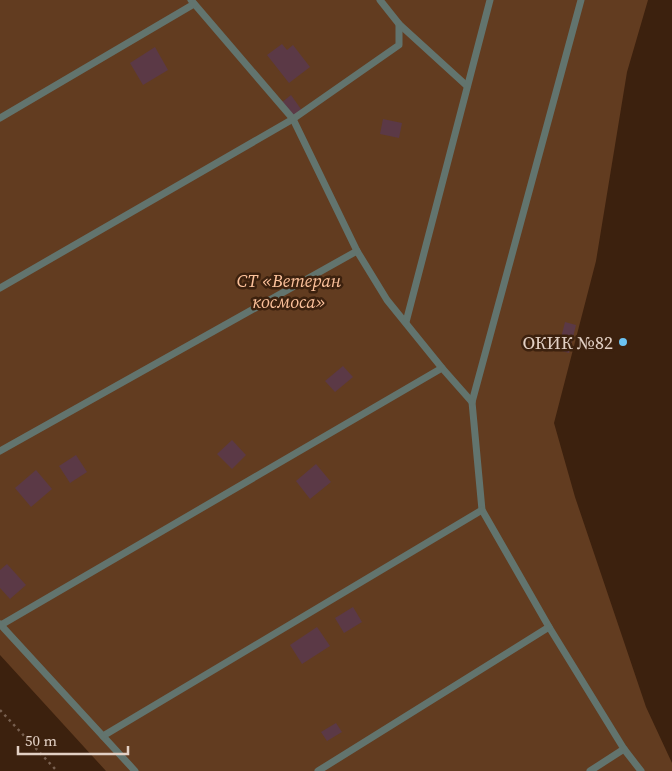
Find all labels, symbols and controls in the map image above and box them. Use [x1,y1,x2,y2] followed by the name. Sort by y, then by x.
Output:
[237,268,342,314] park label: СТ «Ветеран космоса»
[522,330,613,355] place label: ОКИК №82
[617,336,629,348] marker: ОКИК №82
[18,724,128,756] scale bar
[25,730,57,751] text: 50 m

